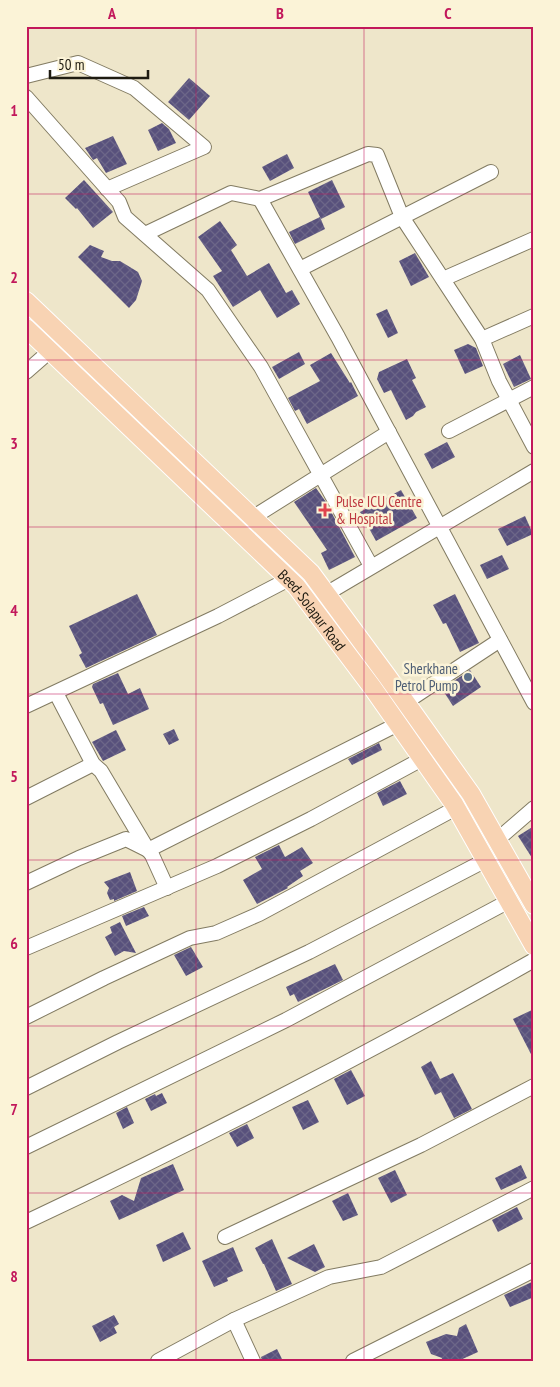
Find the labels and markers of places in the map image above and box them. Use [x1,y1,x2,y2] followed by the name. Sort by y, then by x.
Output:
[336,492,422,528] place label: Pulse ICU Centre & Hospital
[318,503,332,517] marker: Pulse ICU Centre & Hospital
[395,659,458,695] place label: Sherkhane Petrol Pump
[462,671,474,683] marker: Sherkhane Petrol Pump

